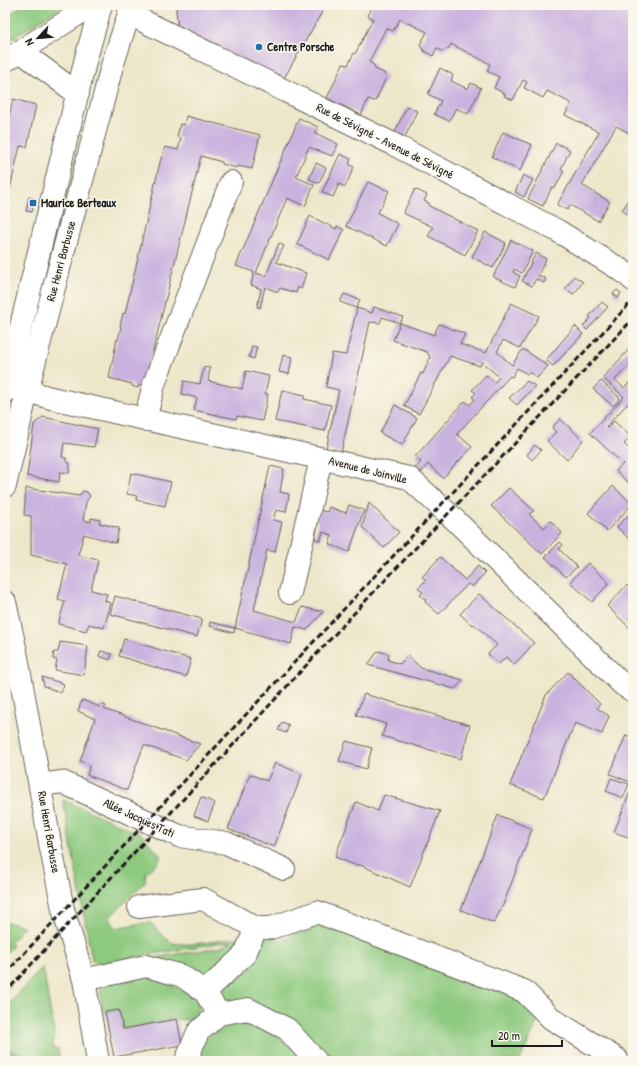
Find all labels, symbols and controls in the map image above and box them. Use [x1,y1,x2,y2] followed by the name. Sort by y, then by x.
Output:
[18,18,58,58] north arrow
[21,37,37,48] text: N
[267,38,335,55] place label: Centre Porsche
[254,42,264,52] marker: Centre Porsche
[313,98,457,183] street label: Rue de Sévigné - Avenue de Sévigné
[41,194,117,211] place label: Maurice Berteaux
[28,198,38,208] marker: Maurice Berteaux
[42,218,80,303] street label: Rue Henri Barbusse
[327,452,409,488] street label: Avenue de Joinville
[34,790,65,874] street label: Rue Henri Barbusse
[101,794,178,841] street label: Allée Jacques Tati
[492,1022,562,1048] scale bar
[498,1027,520,1044] text: 20 m

